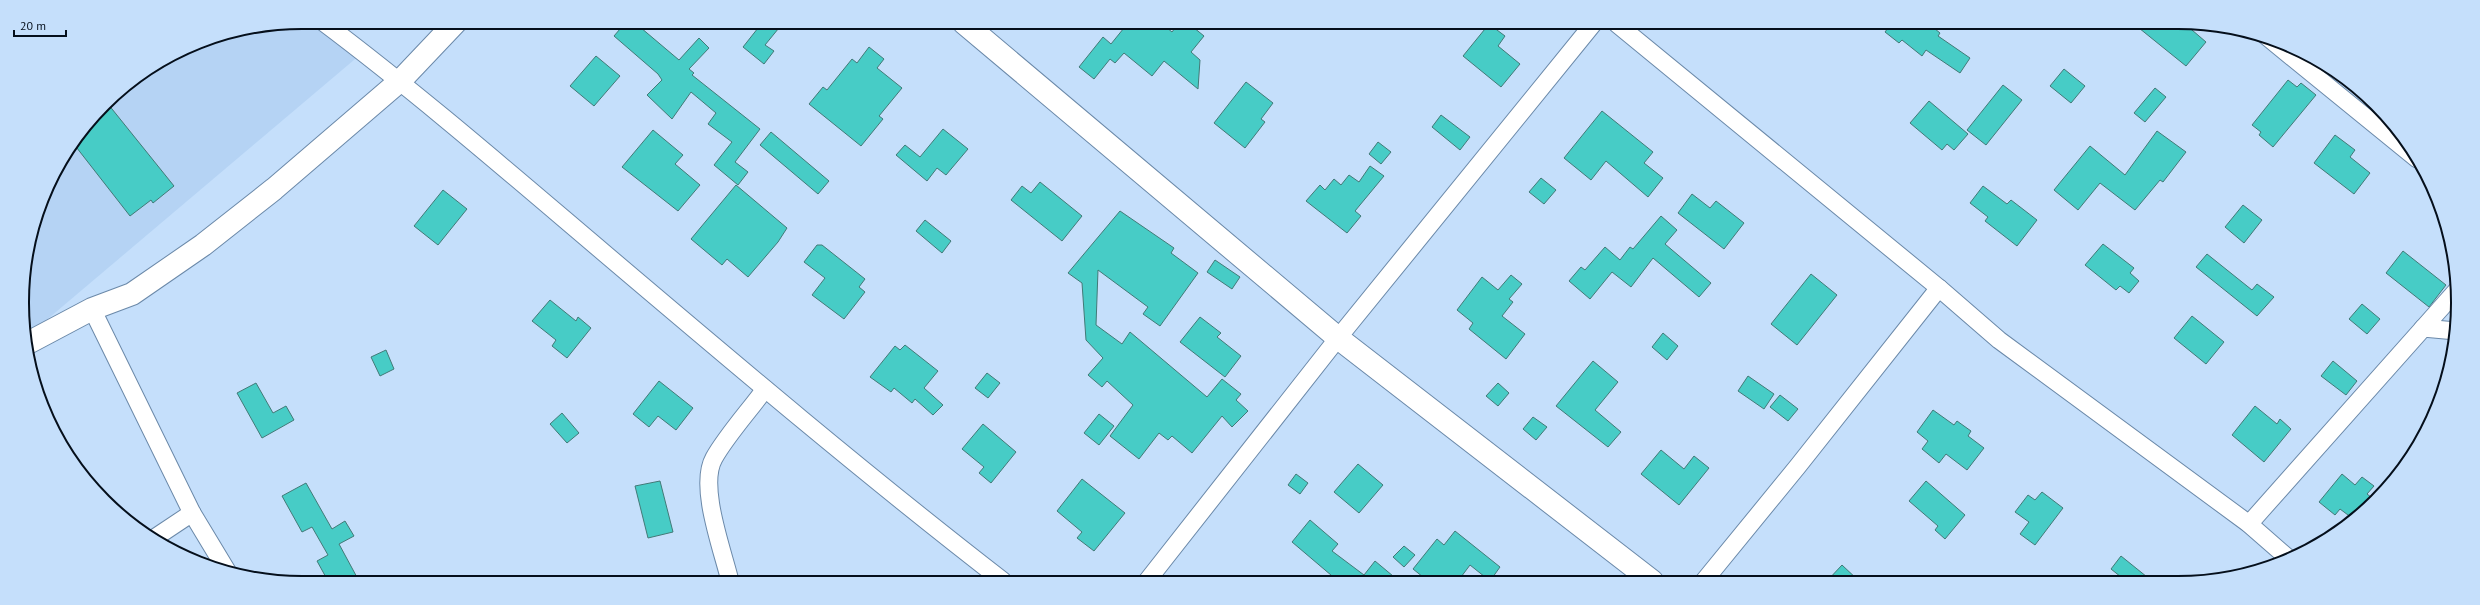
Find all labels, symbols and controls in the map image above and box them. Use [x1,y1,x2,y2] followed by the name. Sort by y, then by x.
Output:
[14,12,66,38] scale bar
[20,18,46,33] text: 20 m

